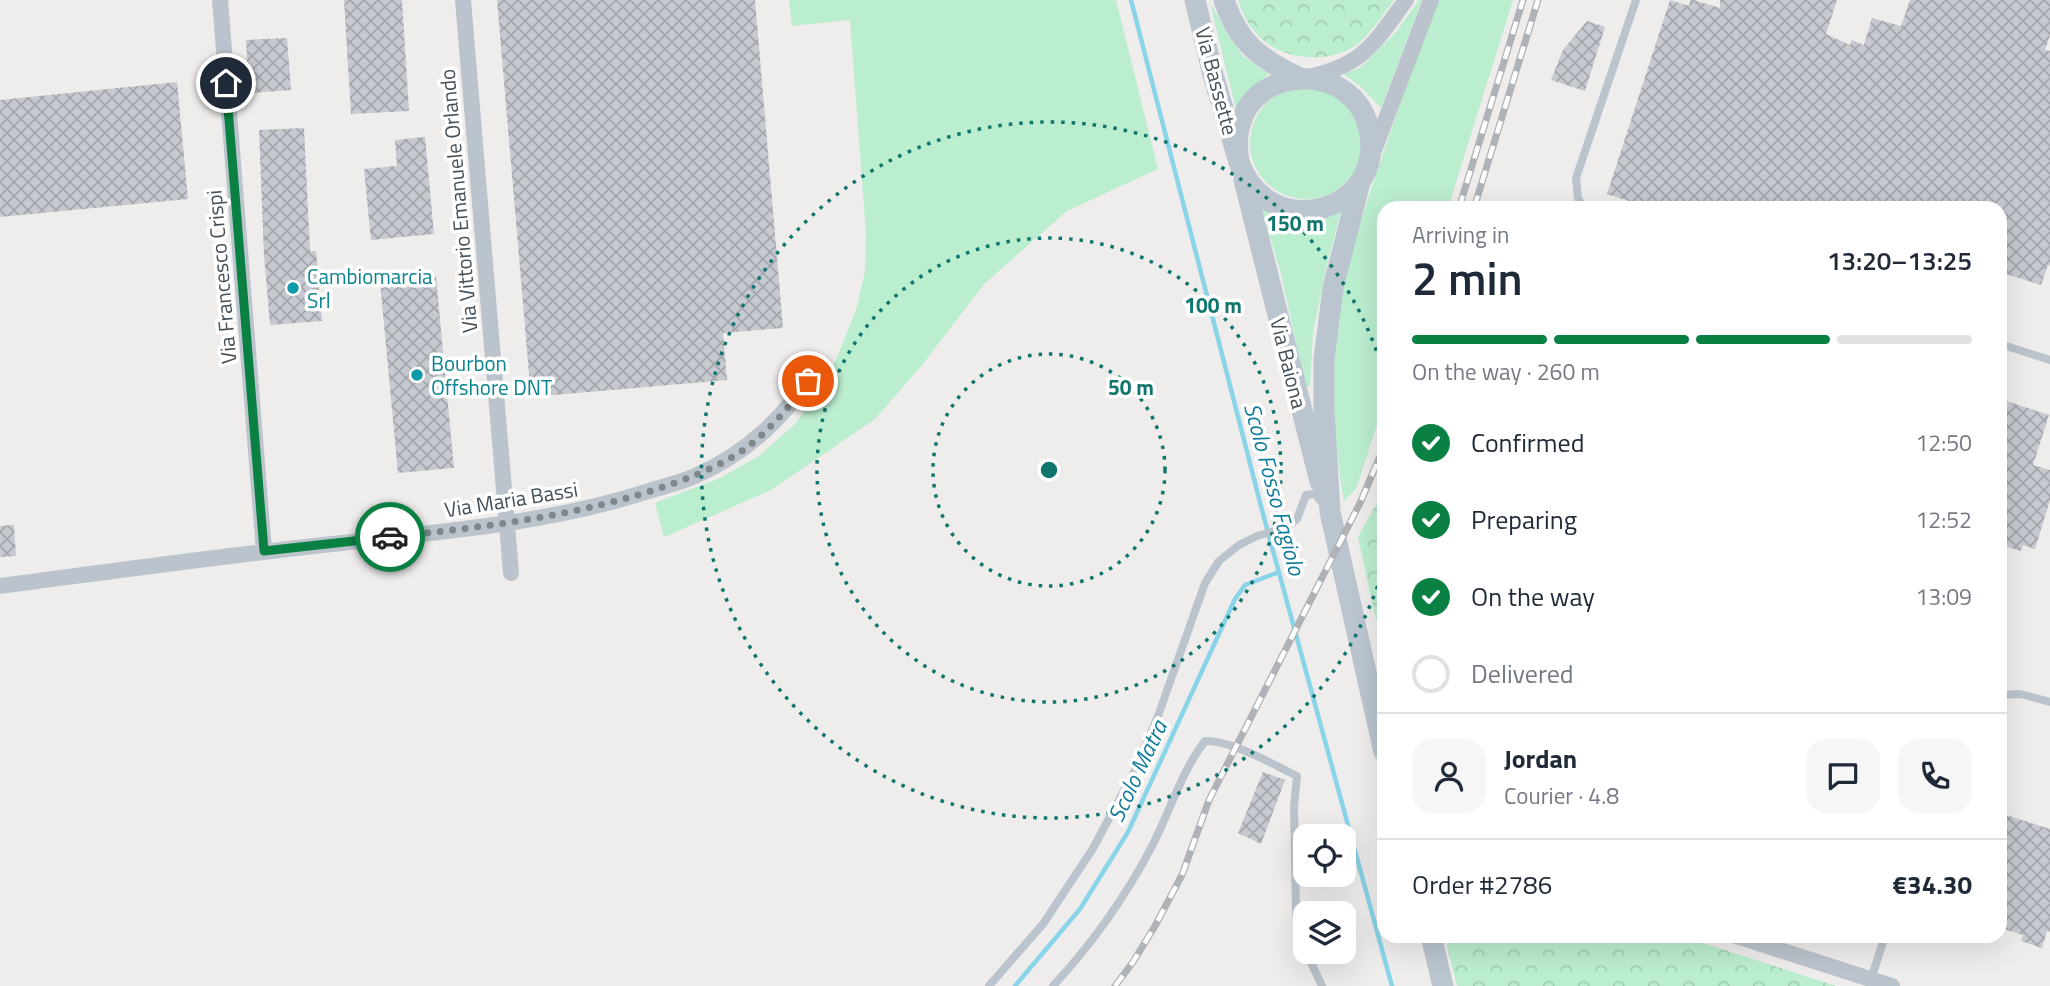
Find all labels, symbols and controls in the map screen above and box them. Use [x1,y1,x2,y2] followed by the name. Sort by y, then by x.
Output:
[1187,23,1247,139] street label: Via Bassette
[196,53,256,113] pin
[207,64,245,102] icon: home
[431,68,485,334] street label: Via Vittorio Emanuele Orlando
[197,189,245,365] street label: Via Francesco Crispi
[1266,207,1324,239] text: 150 m
[1412,217,1509,252] text: Arriving in
[1827,241,1972,280] text: 13:20–13:25
[1412,243,1523,313] text: 2 min
[307,260,433,316] place label: Cambiomarcia Srl
[285,280,301,296] marker: Cambiomarcia Srl
[1184,289,1242,321] text: 100 m
[1262,314,1316,412] street label: Via Baiona
[431,347,552,403] place label: Bourbon Offshore DNT
[778,351,838,411] pin
[1412,354,1600,389] text: On the way · 260 m
[789,362,827,400] icon: bag
[409,367,425,383] marker: Bourbon Offshore DNT
[1108,371,1154,403] text: 50 m
[1235,399,1315,580] water label: Scolo Fosso Fagiolo
[1471,423,1585,462] text: Confirmed
[1412,424,1450,462] icon: check
[1915,425,1972,460] text: 12:50
[1037,458,1061,482] centre of rings
[442,473,580,525] street label: Via Maria Bassi
[1471,500,1577,539] text: Preparing
[1412,501,1450,539] icon: check
[355,502,425,572] courier
[1915,502,1972,537] text: 12:52
[371,518,409,556] icon: car
[1471,577,1595,616] text: On the way
[1412,578,1450,616] icon: check
[1915,579,1972,614] text: 13:09
[1471,654,1574,693] text: Delivered
[1098,713,1176,828] water label: Scolo Matra
[1412,739,1486,813] button: person
[1504,739,1577,778] text: Jordan
[1806,739,1880,813] button: chat
[1898,739,1972,813] button: phone
[1504,778,1619,813] text: Courier · 4.8
[1293,824,1356,964] map controls
[1293,824,1356,887] button: locate
[1412,865,1552,904] text: Order #2786
[1893,865,1972,904] text: €34.30
[1293,901,1356,964] button: layers

